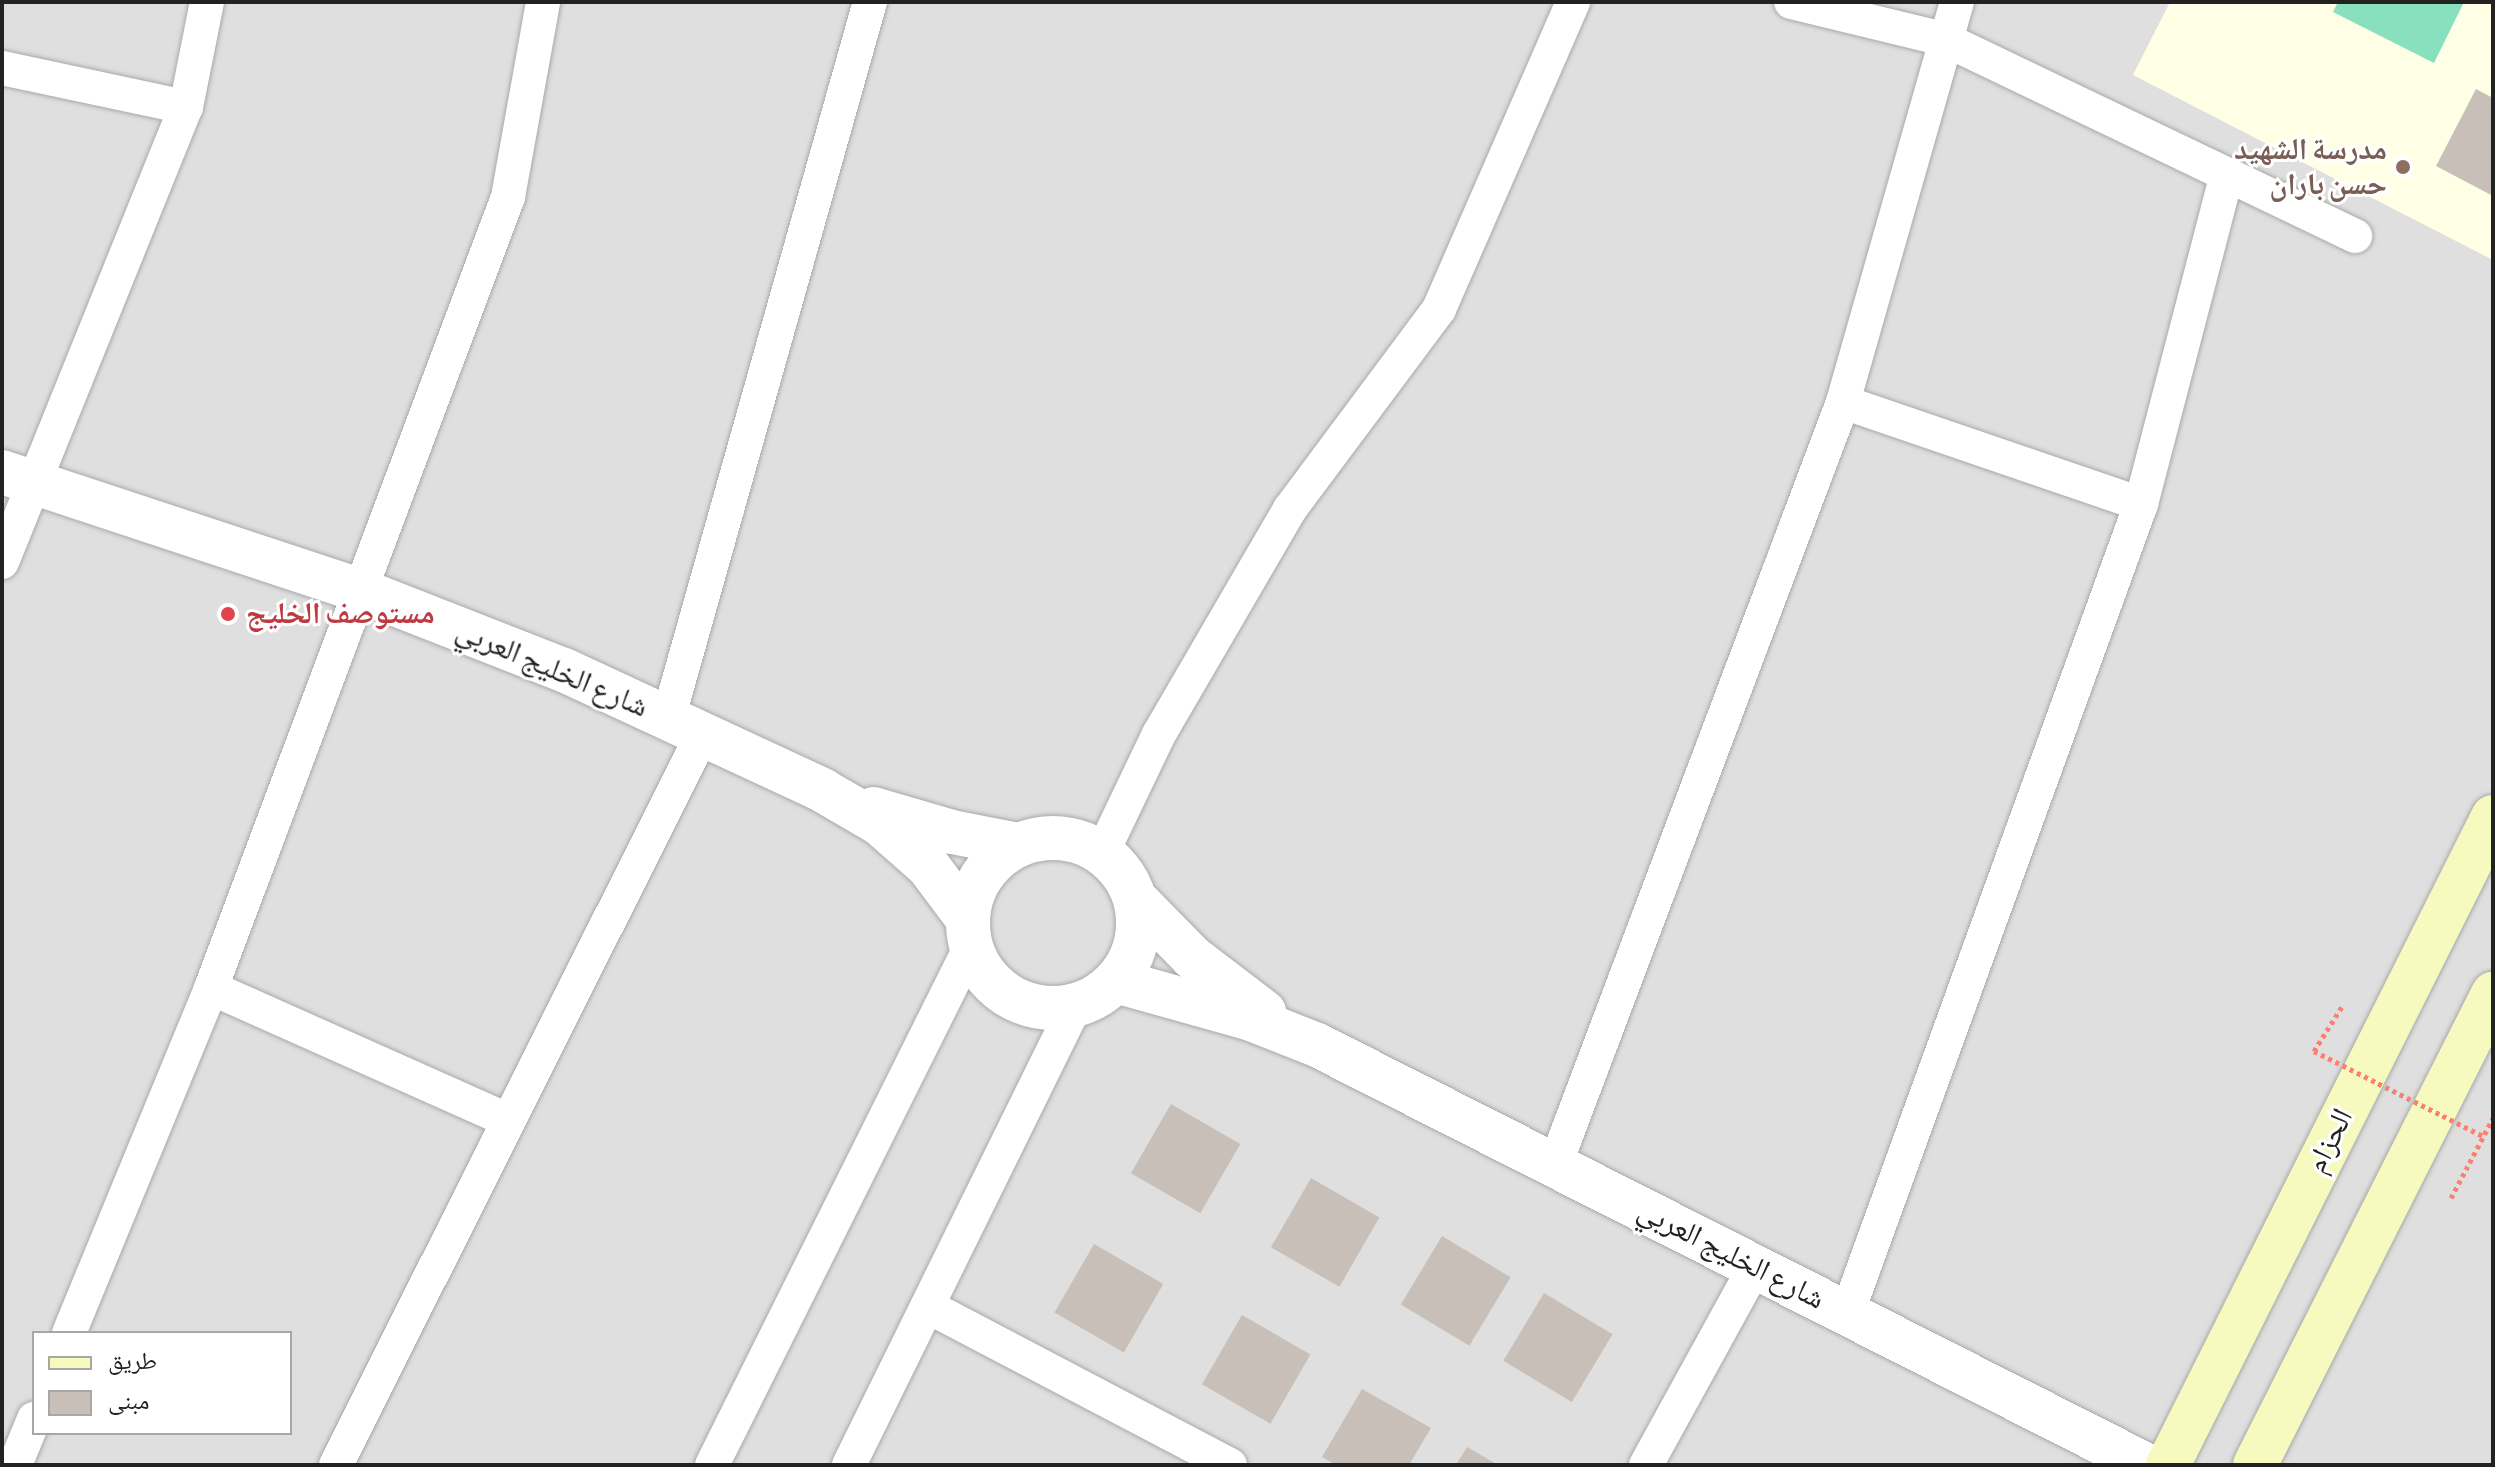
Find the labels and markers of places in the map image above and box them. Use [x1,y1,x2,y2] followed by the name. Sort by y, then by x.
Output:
[2234,132,2387,202] place label: مدرسة الشهيد حسن باران
[2394,158,2412,176] marker: مدرسة الشهيد حسن باران
[246,596,435,632] place label: مستوصف الخليج
[217,603,239,625] marker: مستوصف الخليج

